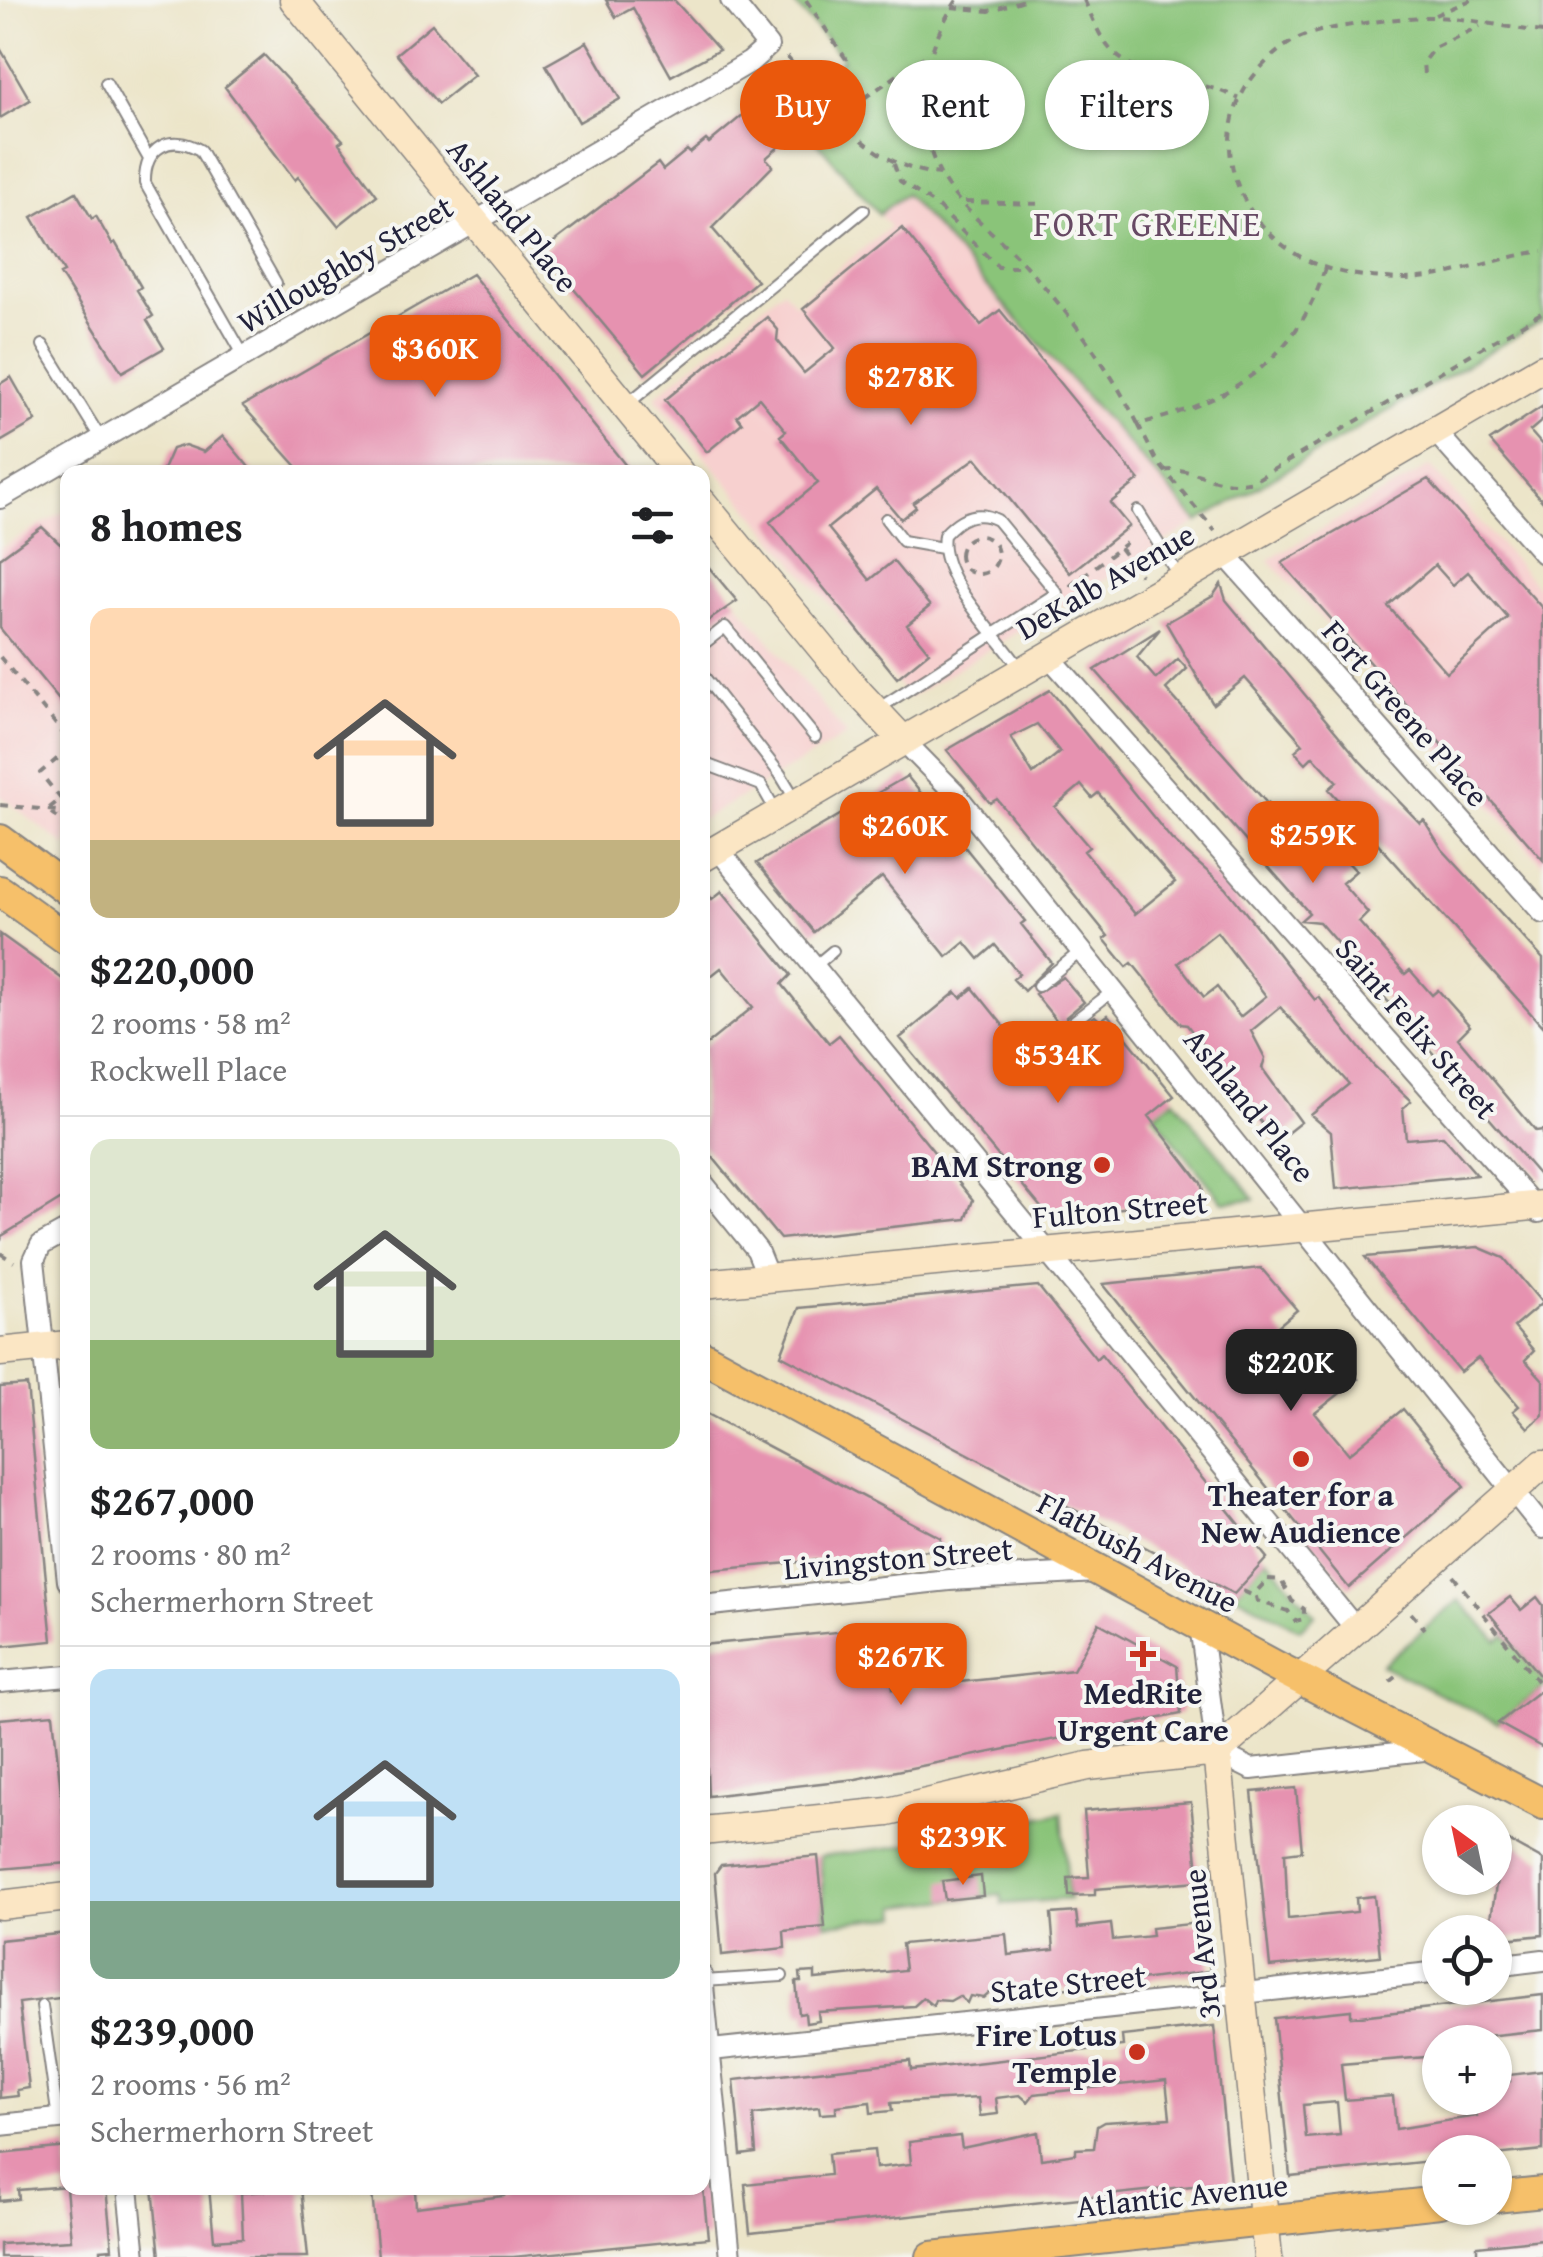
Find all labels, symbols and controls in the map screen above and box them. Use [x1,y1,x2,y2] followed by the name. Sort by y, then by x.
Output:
[740,60,866,150] chip: Buy
[886,60,1025,150] chip: Rent
[1045,60,1209,150] chip: Filters
[436,128,590,302] street label: Ashland Place
[228,183,462,345] street label: Willoughby Street
[1033,198,1263,249] district label: FORT GREENE
[365,315,505,400] pin: $360K
[392,324,478,371] text: $360K
[841,343,981,428] pin: $278K
[868,352,954,399] text: $278K
[90,495,243,556] text: 8 homes
[625,498,680,553] icon: filters
[1007,511,1203,651] street label: DeKalb Avenue
[1311,609,1501,817] street label: Fort Greene Place
[295,673,475,853] icon: home
[835,792,975,877] pin: $260K
[862,801,948,848] text: $260K
[1243,801,1383,886] pin: $259K
[1270,810,1356,857] text: $259K
[1325,927,1509,1129] street label: Saint Felix Street
[90,938,254,999] text: $220,000
[90,999,291,1046] text: 2 rooms · 58 m²
[1173,1018,1327,1192] street label: Ashland Place
[988,1021,1128,1106] pin: $534K
[1015,1030,1101,1077] text: $534K
[90,1046,287,1093] text: Rockwell Place
[911,1142,1082,1189] place label: BAM Strong
[1091,1154,1113,1176] marker: BAM Strong
[1031,1178,1209,1240] street label: Fulton Street
[295,1204,475,1384] icon: home
[1221,1329,1361,1414] pin: $220K
[1248,1338,1334,1385] text: $220K
[1290,1448,1312,1470] marker: Theater for a New Audience
[90,1469,254,1530] text: $267,000
[1201,1471,1401,1555] place label: Theater for a New Audience
[1029,1479,1247,1625] street label: Flatbush Avenue
[782,1525,1014,1591] street label: Livingston Street
[90,1530,291,1577] text: 2 rooms · 80 m²
[90,1577,373,1624] text: Schermerhorn Street
[831,1623,971,1708] pin: $267K
[858,1632,944,1679] text: $267K
[1130,1641,1156,1667] marker: MedRite Urgent Care
[1057,1669,1229,1753] place label: MedRite Urgent Care
[295,1734,475,1914] icon: home
[893,1803,1033,1888] pin: $239K
[1422,1805,1512,1895] north arrow
[1422,1805,1512,2225] map controls
[920,1812,1006,1859] text: $239K
[1170,1867,1232,2021] street label: 3rd Avenue
[1422,1915,1512,2005] button: locate
[988,1951,1148,2015] street label: State Street
[90,1999,254,2060] text: $239,000
[976,2011,1117,2095] place label: Fire Lotus Temple
[1422,2025,1512,2115] button: +
[1126,2041,1148,2063] marker: Fire Lotus Temple
[90,2060,291,2107] text: 2 rooms · 56 m²
[90,2107,373,2154] text: Schermerhorn Street
[1422,2135,1512,2225] button: −
[1074,2161,1290,2229] street label: Atlantic Avenue

